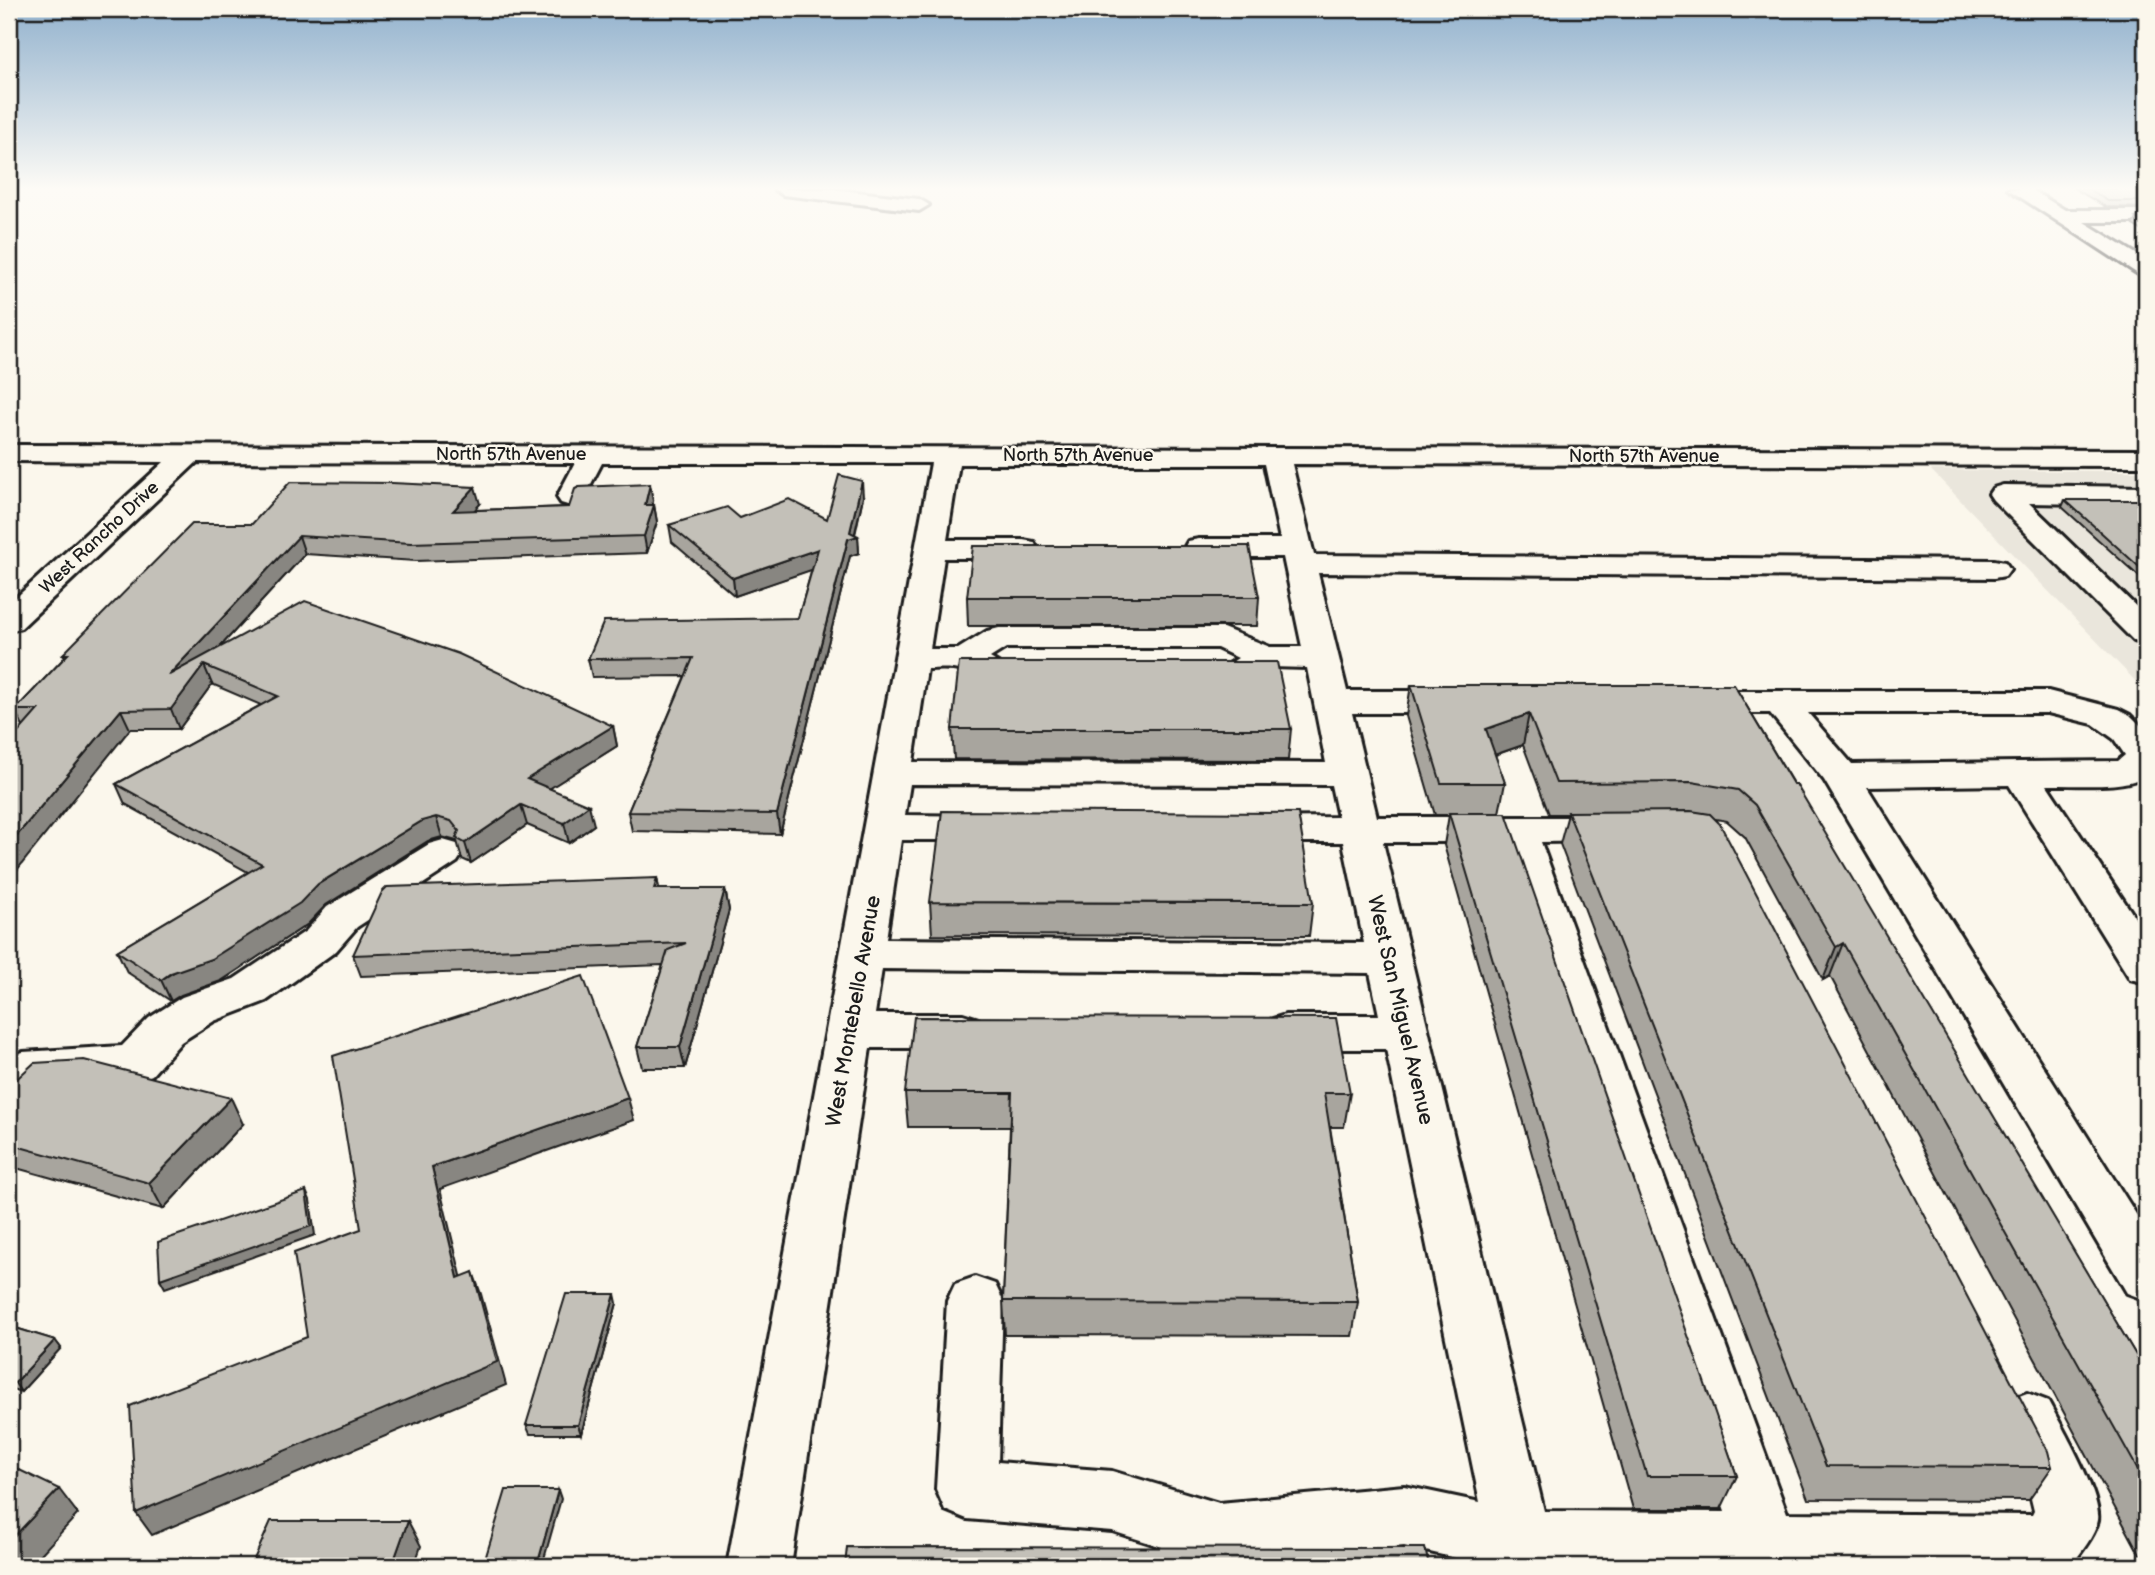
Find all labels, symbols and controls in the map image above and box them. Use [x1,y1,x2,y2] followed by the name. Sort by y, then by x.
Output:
[436,444,587,465] street label: North 57th Avenue
[1003,445,1154,466] street label: North 57th Avenue
[1569,446,1720,467] street label: North 57th Avenue
[35,476,164,598] street label: West Rancho Drive
[821,893,886,1129] street label: West Montebello Avenue
[1362,893,1439,1127] street label: West San Miguel Avenue

